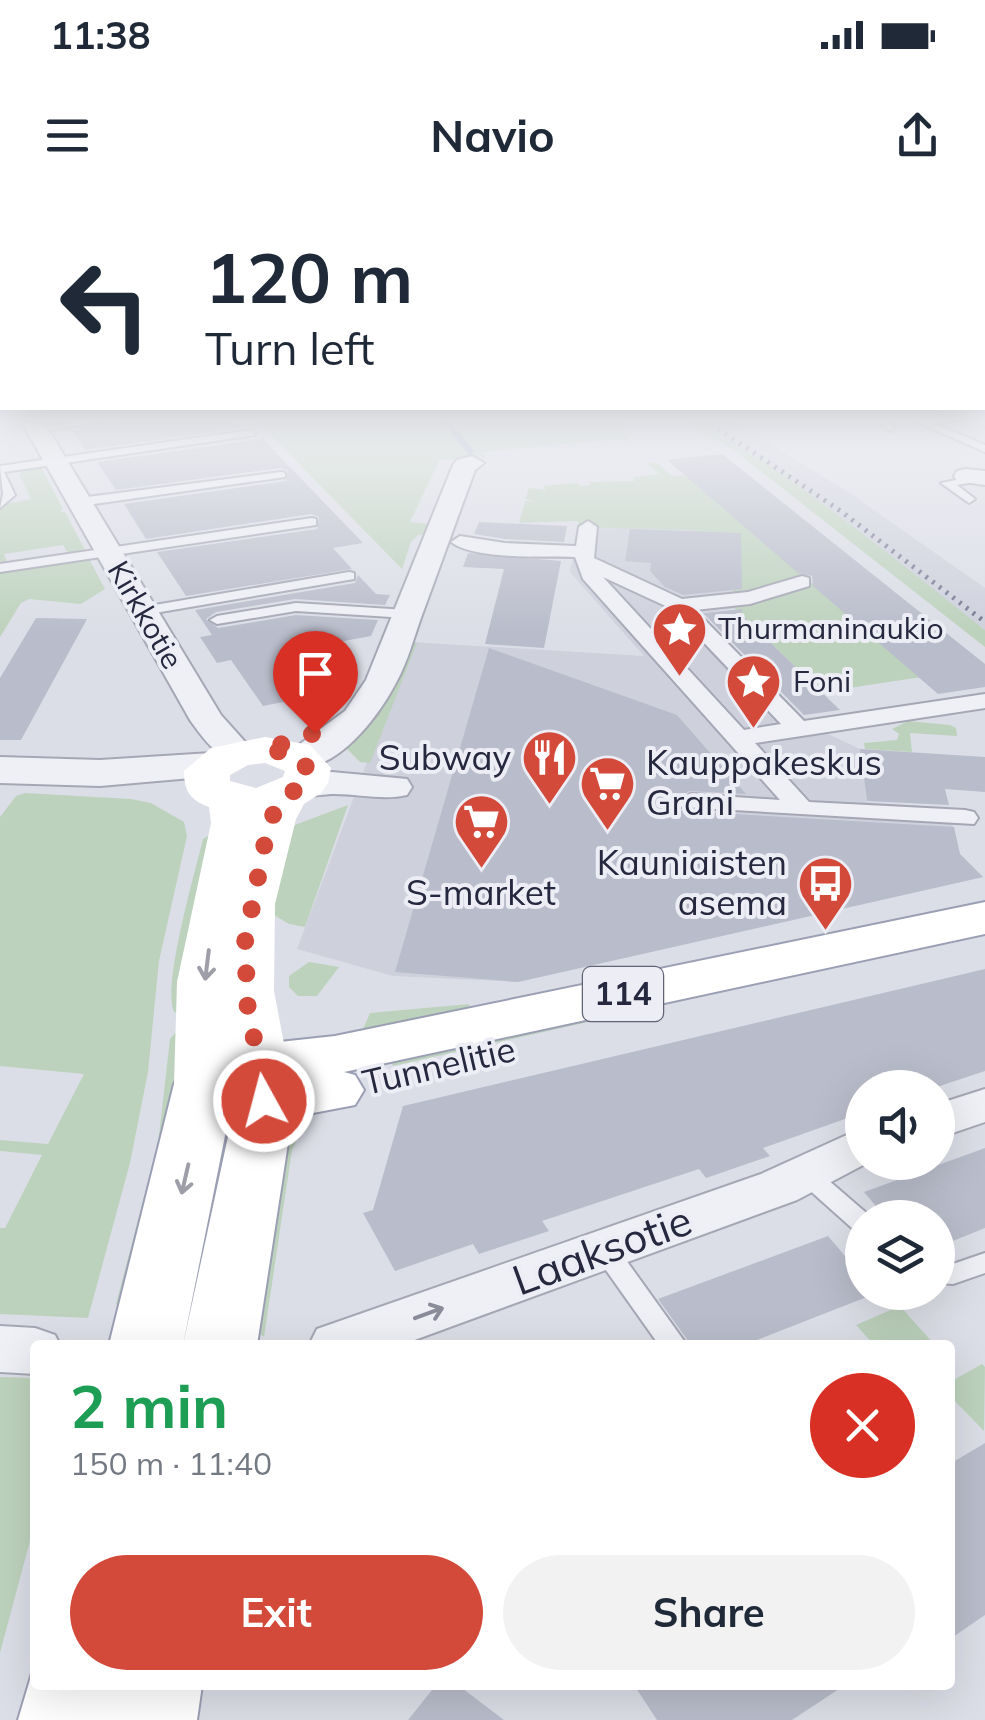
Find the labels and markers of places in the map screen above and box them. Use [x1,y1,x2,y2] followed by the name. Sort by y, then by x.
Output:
[649,599,709,678] place icon: Thurmaninaukio
[718,609,944,647] place label: Thurmaninaukio
[273,631,358,734] pin
[724,652,784,731] place icon: Foni
[793,662,851,700] place label: Foni
[520,728,580,807] restaurant icon: Subway
[379,735,511,779] place label: Subway
[646,740,882,824] place label: Kauppakeskus Grani
[577,753,637,832] supermarket icon: Kauppakeskus Grani
[451,792,511,871] supermarket icon: S-market
[597,840,787,924] place label: Kauniaisten asema
[796,853,856,932] bus stop icon: Kauniaisten asema
[406,870,556,914] place label: S-market

